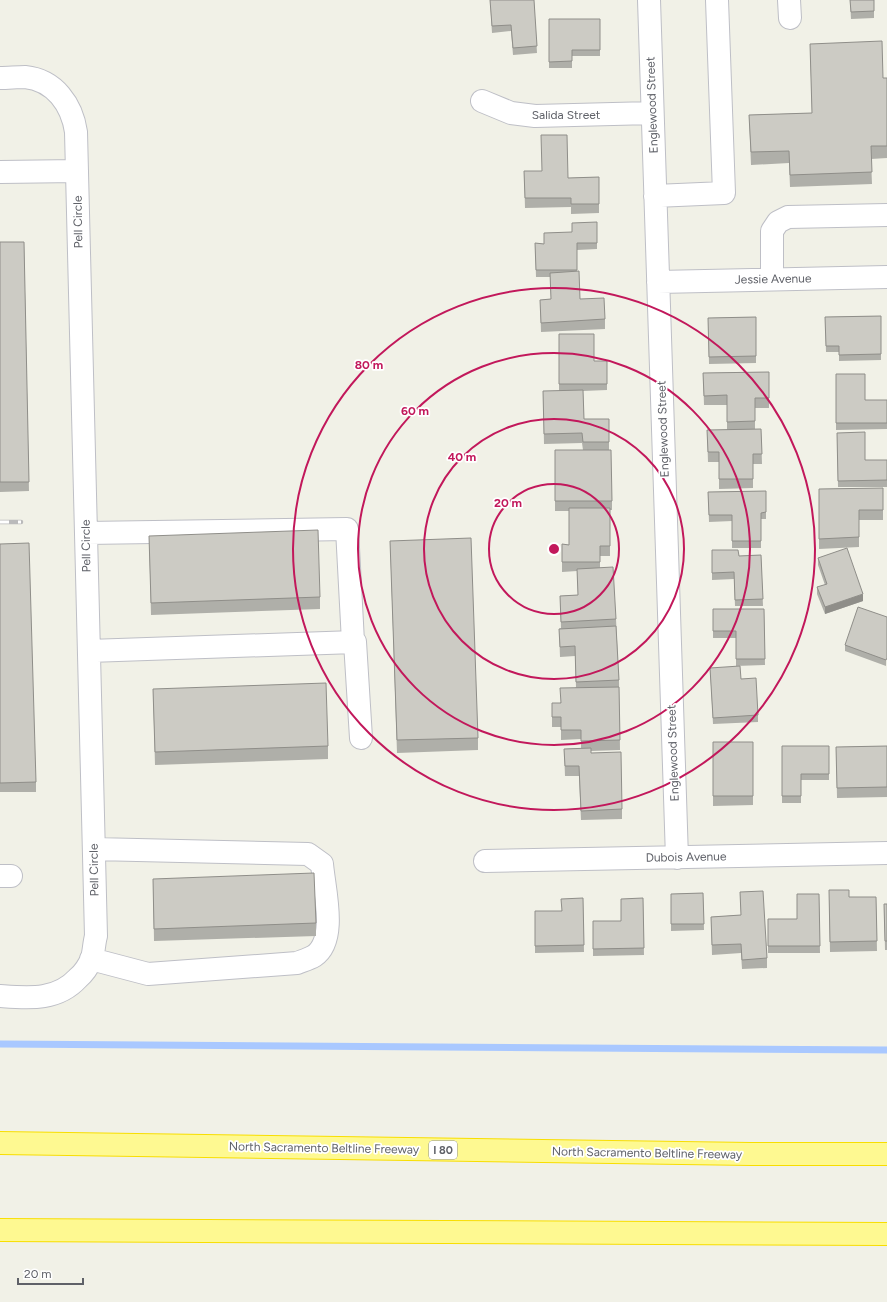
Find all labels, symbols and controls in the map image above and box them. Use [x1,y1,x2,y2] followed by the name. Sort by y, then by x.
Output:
[643,56,661,154] street label: Englewood Street
[532,108,601,122] street label: Salida Street
[71,195,85,249] street label: Pell Circle
[734,271,812,287] street label: Jessie Avenue
[355,358,383,372] text: 80 m
[654,380,672,478] street label: Englewood Street
[401,404,429,418] text: 60 m
[448,450,476,464] text: 40 m
[494,496,522,510] text: 20 m
[79,519,93,573] street label: Pell Circle
[547,542,561,556] centre of rings
[664,704,682,802] street label: Englewood Street
[87,843,101,897] street label: Pell Circle
[645,849,727,865] street label: Dubois Avenue
[229,1139,420,1157] street label: North Sacramento Beltline Freeway
[429,1141,457,1159] road number: I 80
[552,1144,743,1162] street label: North Sacramento Beltline Freeway
[18,1260,83,1286] scale bar
[24,1267,52,1281] text: 20 m

